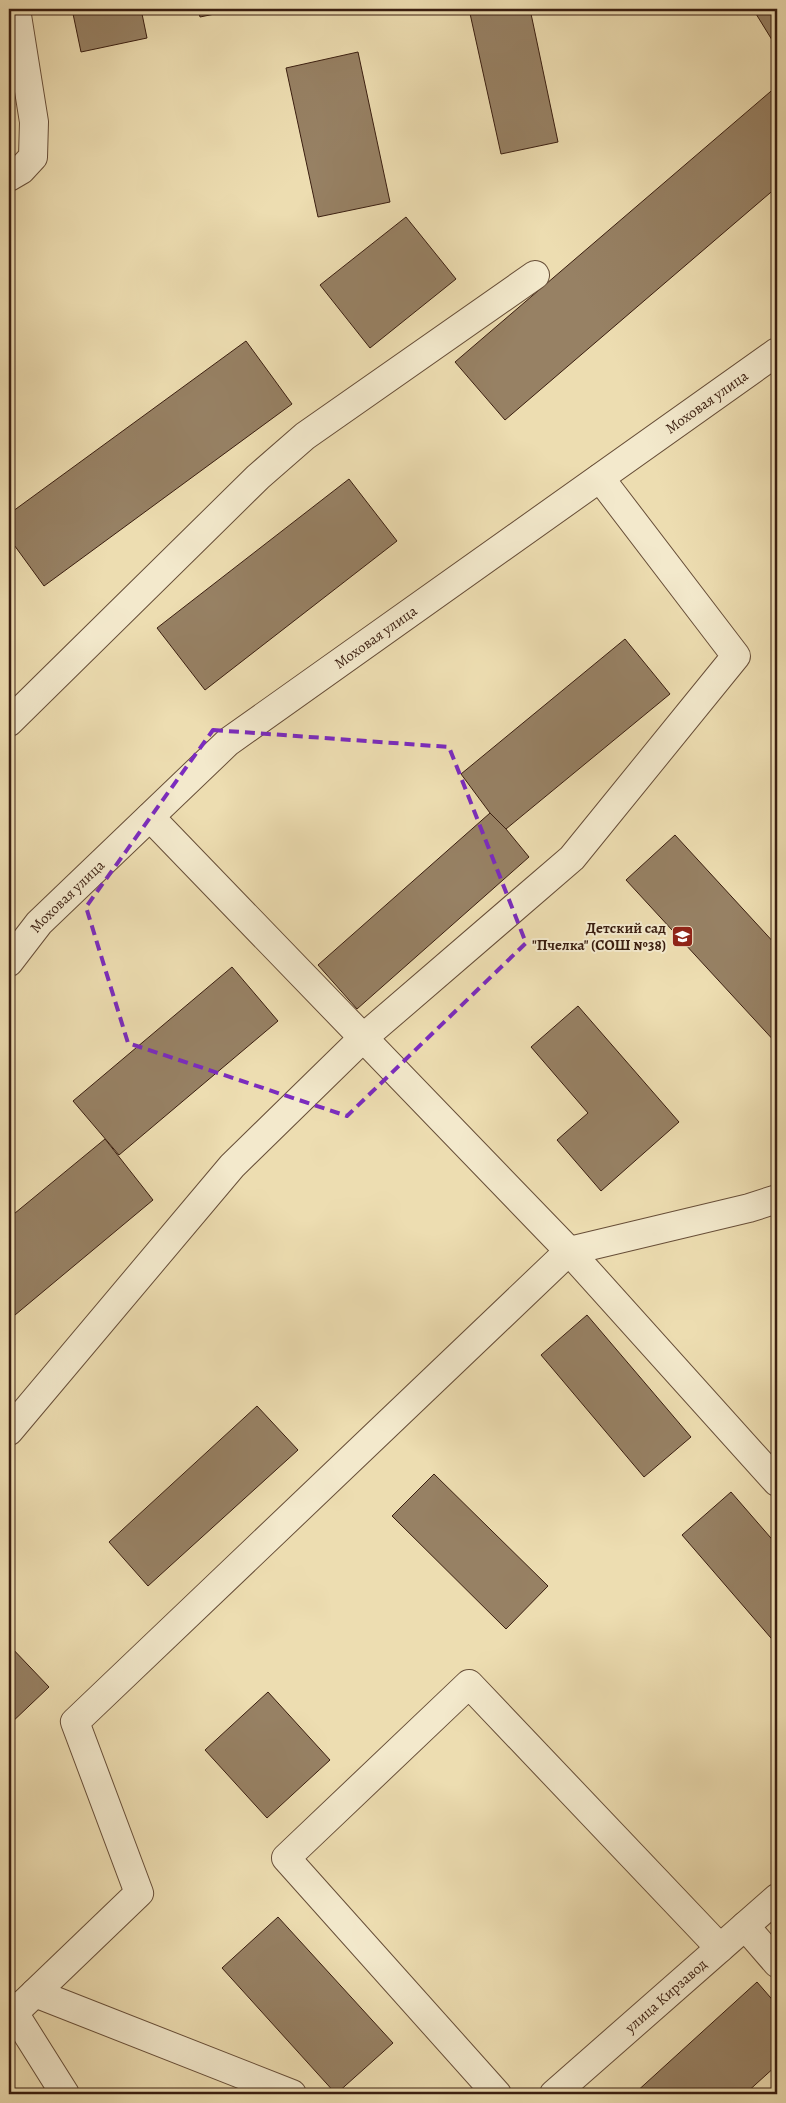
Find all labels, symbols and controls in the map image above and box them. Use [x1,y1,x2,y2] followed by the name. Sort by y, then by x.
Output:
[661,366,752,438] street label: Моховая улица
[330,601,421,673] street label: Моховая улица
[25,855,109,937] street label: Моховая улица
[532,918,666,955] place label: Детский сад "Пчелка" (СОШ №38)
[670,925,694,949] school or university icon: Детский сад "Пчелка" (СОШ №38)
[620,1954,711,2038] street label: улица Кирзавод

